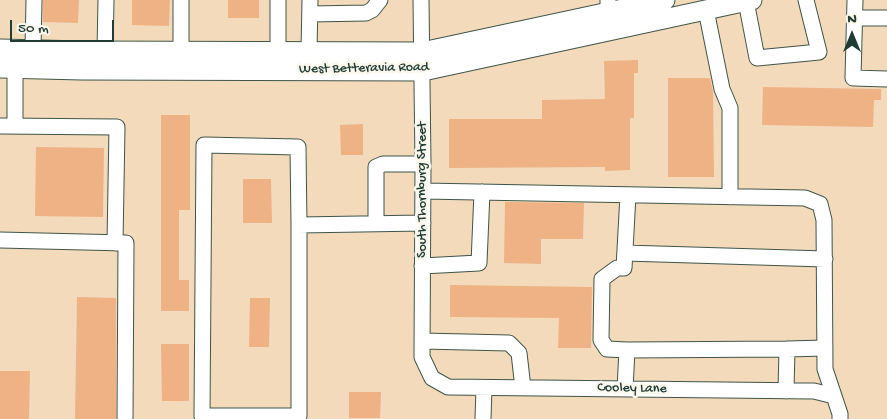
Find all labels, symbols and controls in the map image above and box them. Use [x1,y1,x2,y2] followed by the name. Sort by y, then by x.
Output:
[12,10,116,42] scale bar
[827,10,877,60] north arrow
[847,11,857,28] text: N
[18,20,49,38] text: 50 m
[299,59,429,79] street label: West Betteravia Road
[415,122,431,258] street label: South Thornburg Street
[597,380,667,398] street label: Cooley Lane

